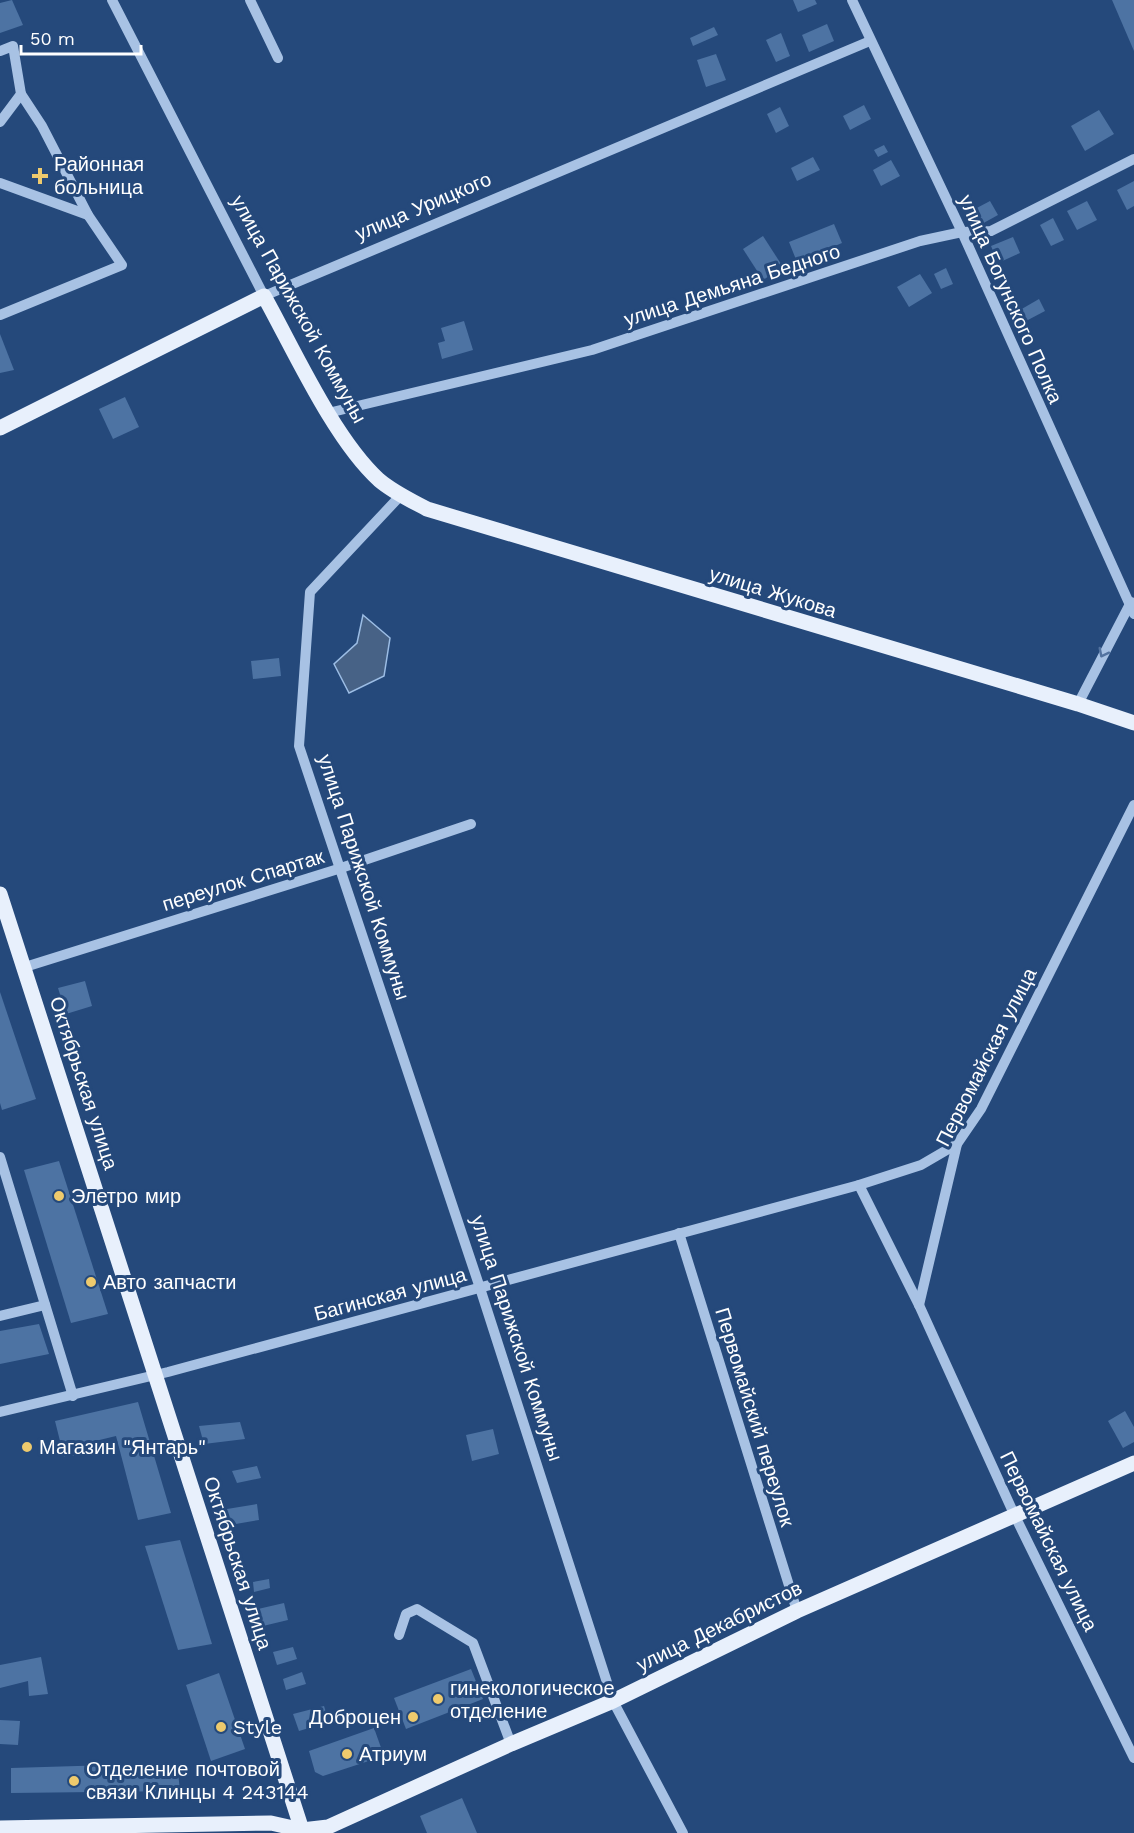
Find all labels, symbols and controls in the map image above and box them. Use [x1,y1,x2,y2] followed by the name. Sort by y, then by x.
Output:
[21,18,141,56] scale bar
[30,28,75,49] text: 50 m
[54,152,144,199] place label: Районная больница
[31,167,49,185] marker: Районная больница
[351,167,495,245] street label: улица Урицкого
[226,191,372,427] street label: улица Парижской Коммуны
[954,191,1068,408] street label: улица Богунского Полка
[621,239,843,331] street label: улица Демьяна Бедного
[707,561,840,623] street label: улица Жукова
[1099,647,1110,658] one-way arrow
[313,751,415,1003] street label: улица Парижской Коммуны
[159,844,327,916] street label: переулок Спартак
[931,963,1042,1150] street label: Первомайская улица
[45,993,124,1173] street label: Октябрьская улица
[71,1184,181,1208] place label: Элетро мир
[52,1189,66,1203] marker: Элетро мир
[466,1212,568,1464] street label: улица Парижской Коммуны
[311,1262,470,1326] street label: Багинская улица
[103,1270,236,1294] place label: Авто запчасти
[84,1275,98,1289] marker: Авто запчасти
[710,1305,800,1529] street label: Первомайский переулок
[39,1435,206,1459] place label: Магазин "Янтарь"
[20,1440,34,1454] marker: Магазин "Янтарь"
[995,1447,1103,1636] street label: Первомайская улица
[199,1473,278,1653] street label: Октябрьская улица
[632,1575,806,1677] street label: улица Декабристов
[450,1676,615,1723] place label: гинекологическое отделение
[431,1692,445,1706] marker: гинекологическое отделение
[309,1705,401,1729] place label: Доброцен
[406,1710,420,1724] marker: Доброцен
[233,1715,282,1739] place label: Style
[214,1720,228,1734] marker: Style
[359,1742,427,1766] place label: Атриум
[340,1747,354,1761] marker: Атриум
[86,1757,309,1804] place label: Отделение почтовой связи Клинцы 4 243144
[67,1774,81,1788] marker: Отделение почтовой связи Клинцы 4 243144

